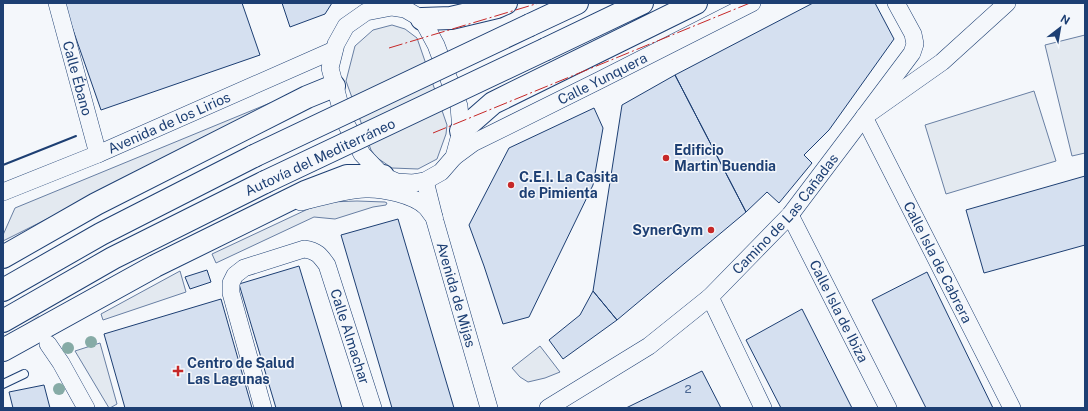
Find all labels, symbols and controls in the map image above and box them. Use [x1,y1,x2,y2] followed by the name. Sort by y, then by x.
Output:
[1040,8,1080,48] north arrow
[1058,12,1072,27] text: N
[60,39,95,118] street label: Calle Ébano
[555,50,650,108] street label: Calle Yunquera
[105,89,233,157] street label: Avenida de los Lirios
[242,115,398,199] street label: Autovía del Mediterráneo
[674,142,776,174] place label: Edificio Martin Buendia
[729,151,841,277] street label: Camino de Las Cañadas
[661,153,671,163] marker: Edificio Martin Buendia
[519,169,618,201] place label: C.E.I. La Casita de Pimienta
[506,180,516,190] marker: C.E.I. La Casita de Pimienta
[900,199,975,326] street label: Calle Isla de Cabrera
[632,222,703,238] place label: SynerGym
[706,225,716,235] marker: SynerGym
[434,240,479,349] street label: Avenida de Mijas
[806,257,872,365] street label: Calle Isla de Ibiza
[327,287,373,386] street label: Calle Almachar
[187,355,294,387] place label: Centro de Salud Las Lagunas
[172,365,184,377] marker: Centro de Salud Las Lagunas
[684,382,692,396] house number: 2

